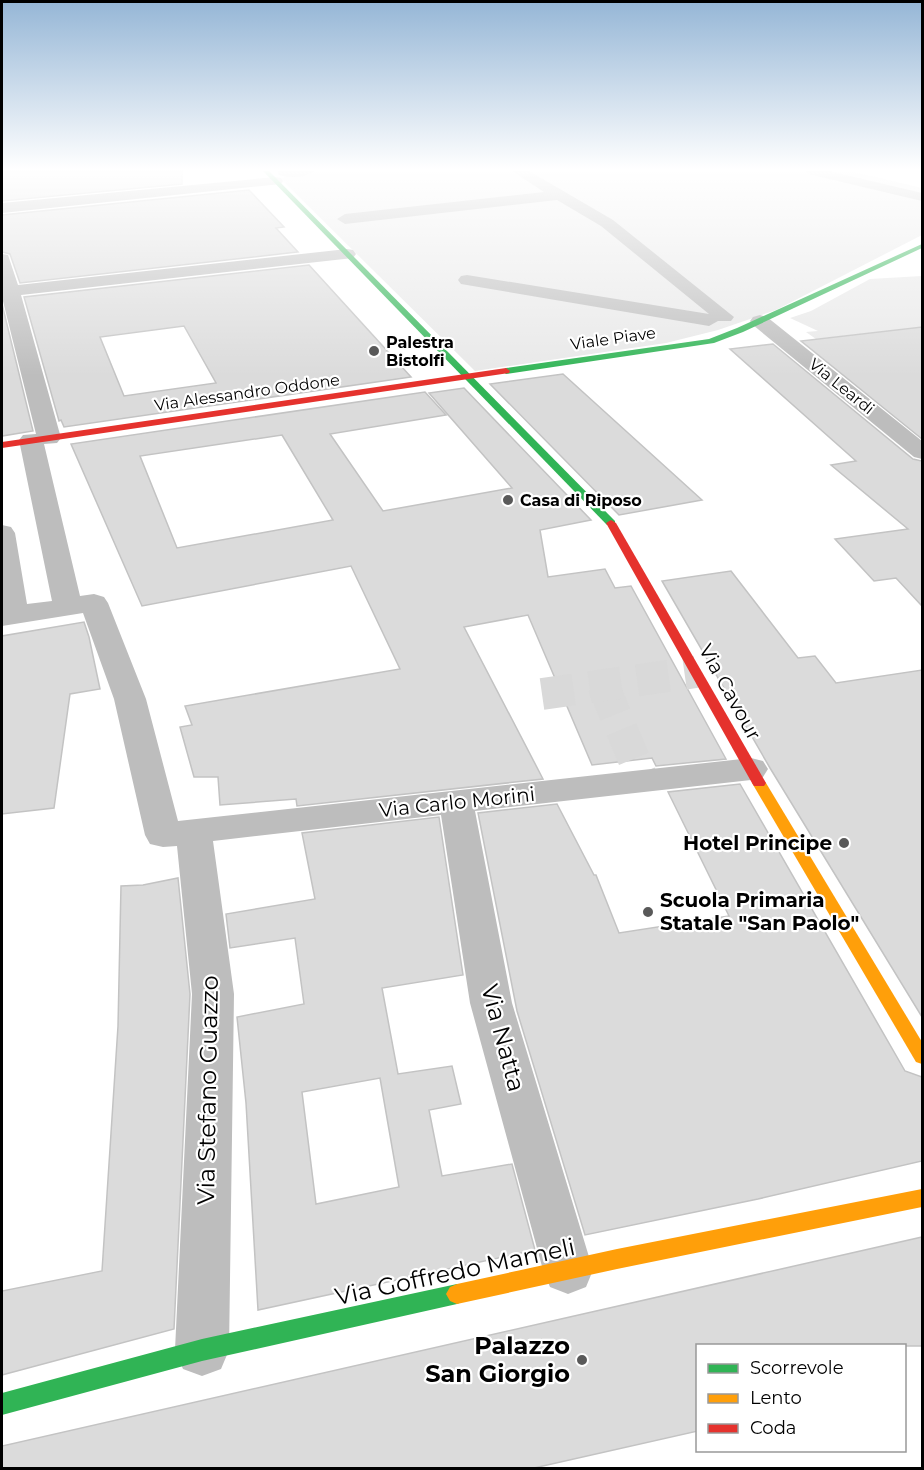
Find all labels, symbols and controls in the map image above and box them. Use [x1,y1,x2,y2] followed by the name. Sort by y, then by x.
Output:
[569,323,657,354] street label: Viale Piave
[386,333,454,370] place label: Palestra Bistolfi
[367,344,381,358] marker: Palestra Bistolfi
[805,354,878,418] street label: Via Leardi
[153,370,341,415] street label: Via Alessandro Oddone
[520,491,642,510] place label: Casa di Riposo
[501,493,515,507] marker: Casa di Riposo
[694,640,766,744] street label: Via Cavour
[378,782,536,822] street label: Via Carlo Morini
[683,831,832,855] place label: Hotel Principe
[837,836,851,850] marker: Hotel Principe
[660,888,859,935] place label: Scuola Primaria Statale "San Paolo"
[641,905,655,919] marker: Scuola Primaria Statale "San Paolo"
[191,975,224,1205] street label: Via Stefano Guazzo
[475,981,532,1095] street label: Via Natta
[332,1232,578,1311] street label: Via Goffredo Mameli
[425,1331,570,1388] place label: Palazzo San Giorgio
[696,1344,906,1452] legend
[575,1353,589,1367] marker: Palazzo San Giorgio
[750,1357,844,1379] text: Scorrevole
[750,1387,802,1409] text: Lento
[750,1417,796,1439] text: Coda

